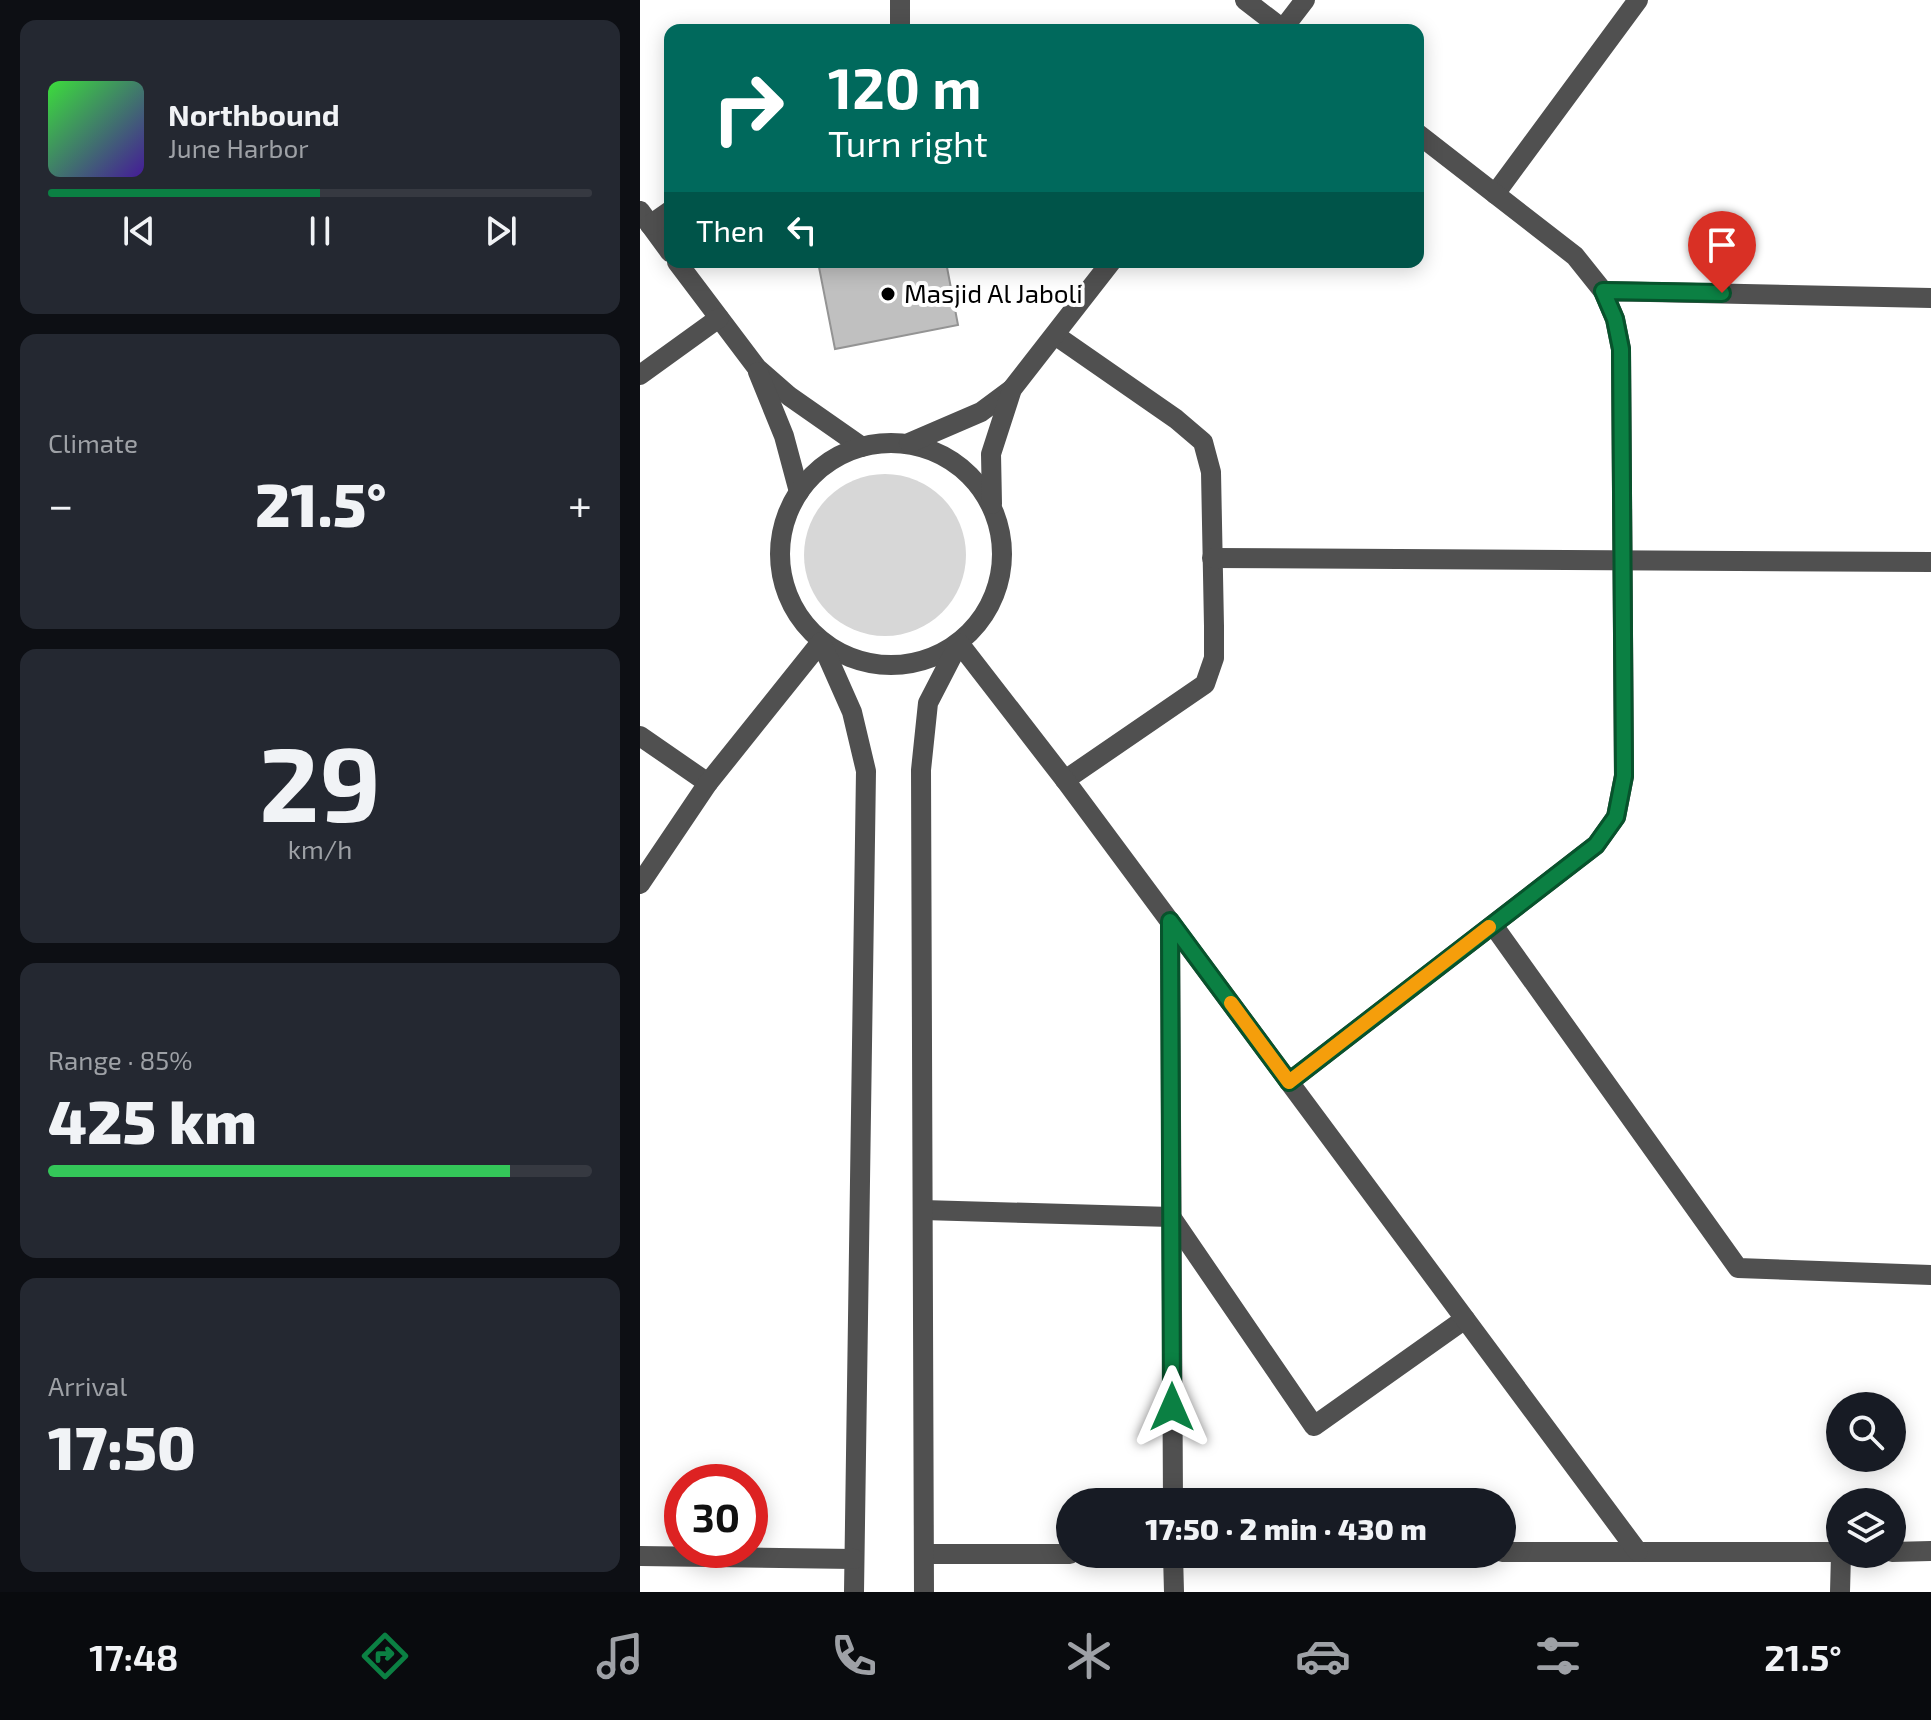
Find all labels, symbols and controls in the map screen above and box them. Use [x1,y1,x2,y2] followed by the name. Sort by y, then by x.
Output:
[828,53,982,120] text: 120 m
[696,56,800,160] icon: right
[168,96,340,132] text: Northbound
[828,121,988,164] text: Turn right
[168,132,309,163] text: June Harbor
[780,208,824,252] icon: left
[117,209,161,253] icon: previous
[298,209,342,253] icon: pause
[479,209,523,253] icon: next
[1688,211,1756,293] pin
[696,212,764,248] text: Then
[1700,223,1744,267] icon: arrive
[904,277,1083,308] place label: Masjid Al Jaboli
[879,285,897,303] marker: Masjid Al Jaboli
[48,427,138,458] text: Climate
[255,467,386,539] text: 21.5°
[48,477,74,530] text: −
[568,477,592,530] text: +
[259,718,381,843] text: 29
[288,833,352,864] text: km/h
[48,1044,193,1075] text: Range · 85%
[48,1084,257,1156] text: 425 km
[1130,1365,1214,1449] position arrow
[48,1370,127,1401] text: Arrival
[1826,1392,1906,1568] map controls
[1826,1392,1906,1472] button: search
[48,1410,196,1482] text: 17:50
[664,1464,768,1568] speed limit sign: 30
[1826,1488,1906,1568] button: layers
[1145,1510,1427,1546] text: 17:50 · 2 min · 430 m
[357,1628,413,1684] icon: directions
[592,1628,648,1684] icon: music
[826,1628,882,1684] icon: phone
[1061,1628,1117,1684] icon: climate
[1295,1628,1351,1684] icon: car
[1530,1628,1586,1684] icon: filters
[89,1635,178,1678] text: 17:48
[1764,1635,1842,1678] text: 21.5°

